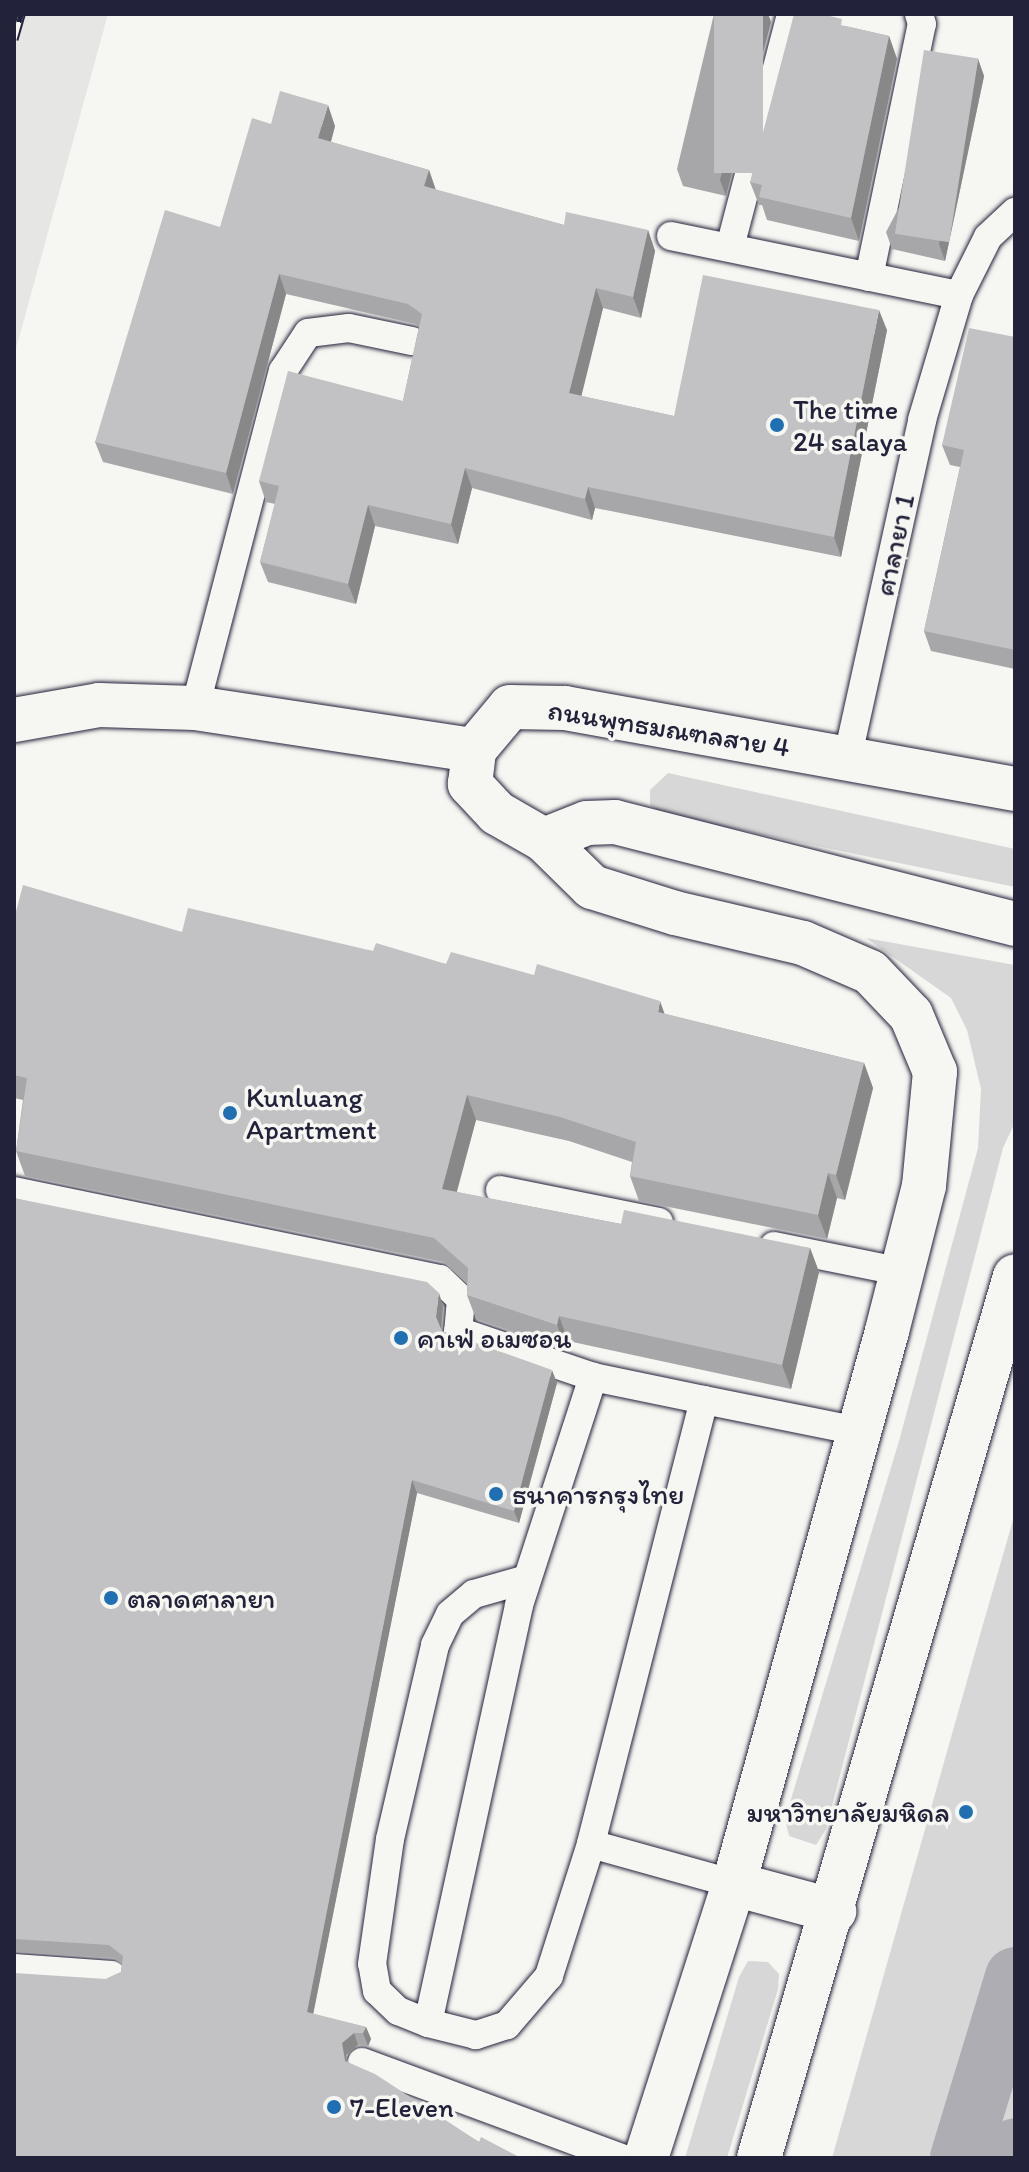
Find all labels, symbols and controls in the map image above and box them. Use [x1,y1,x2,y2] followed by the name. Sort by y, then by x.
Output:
[793,392,907,458] place label: The time 24 salaya
[768,416,786,434] marker: The time 24 salaya
[867,491,921,599] street label: ศาลายา 1
[546,692,792,764] street label: ถนนพุทธมณฑลสาย 4
[246,1080,377,1146] place label: Kunluang Apartment
[221,1104,239,1122] marker: Kunluang Apartment
[417,1321,571,1355] place label: คาเฟ่ อเมซอน
[392,1329,410,1347] marker: คาเฟ่ อเมซอน
[512,1477,684,1511] place label: ธนาคารกรุงไทย
[487,1485,505,1503] marker: ธนาคารกรุงไทย
[127,1581,275,1615] place label: ตลาดศาลายา
[102,1589,120,1607] marker: ตลาดศาลายา
[747,1795,950,1829] place label: มหาวิทยาลัยมหิดล
[957,1803,975,1821] marker: มหาวิทยาลัยมหิดล
[350,2090,454,2124] place label: 7-Eleven
[325,2098,343,2116] marker: 7-Eleven

